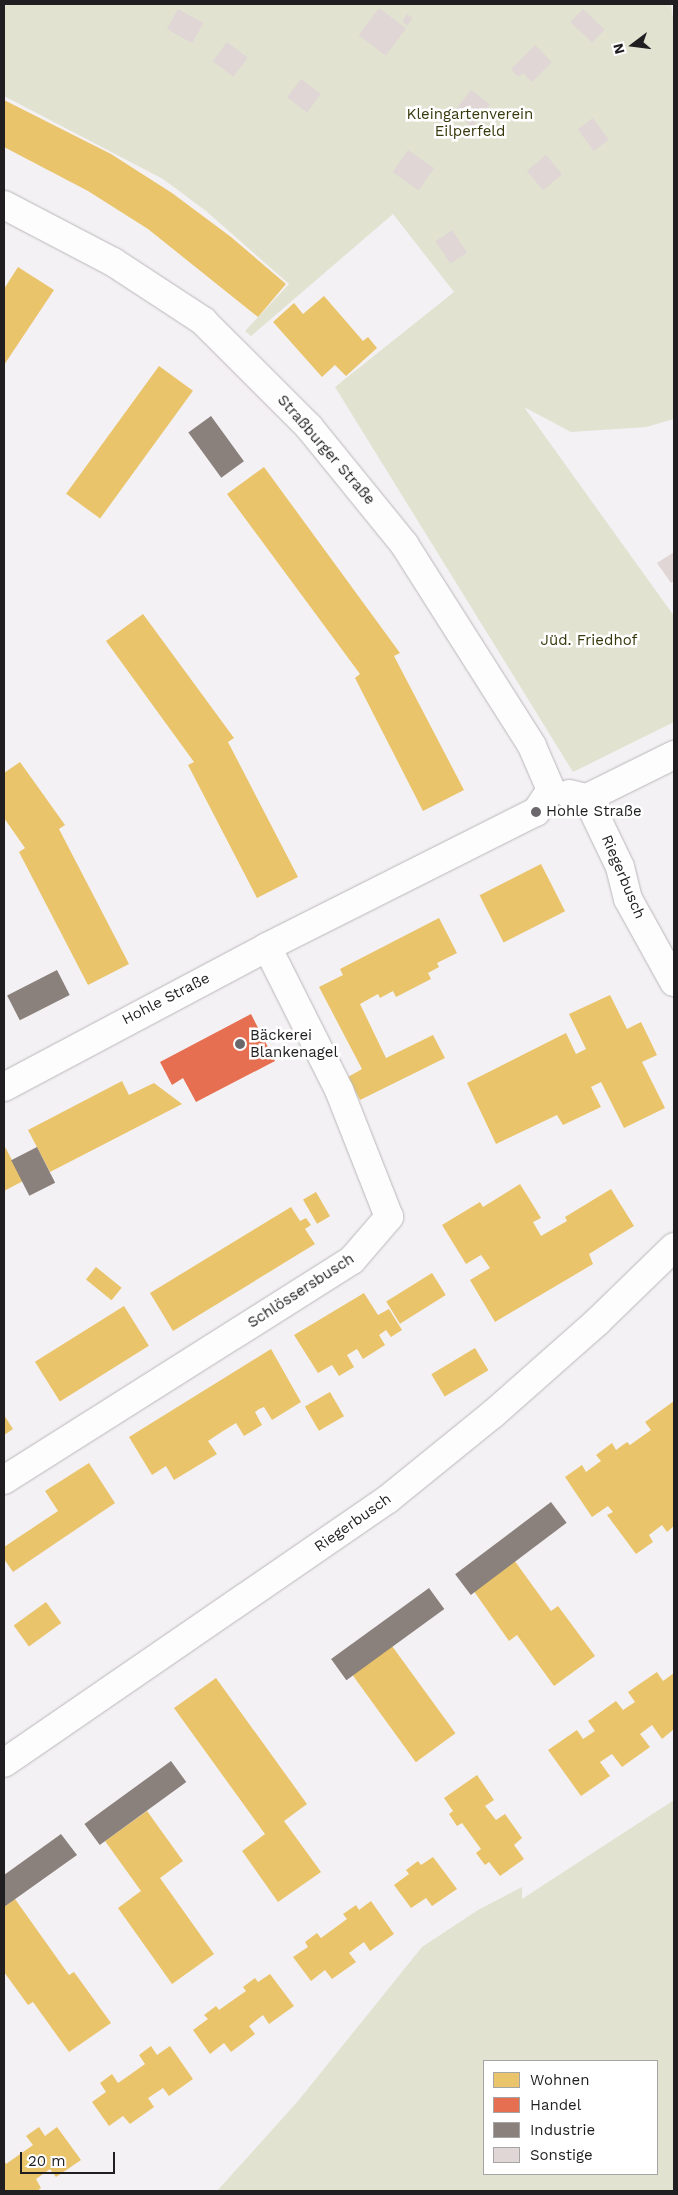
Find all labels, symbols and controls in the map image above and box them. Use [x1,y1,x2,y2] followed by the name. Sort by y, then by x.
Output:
[608,20,658,70] north arrow
[609,42,628,56] text: N
[407,105,533,140] park label: Kleingartenverein Eilperfeld
[273,391,379,509] street label: Straßburger Straße
[541,632,637,650] park label: Jüd. Friedhof
[546,803,642,821] place label: Hohle Straße
[530,806,542,818] marker: Hohle Straße
[597,832,649,922] street label: Riegerbusch
[119,969,213,1029] street label: Hohle Straße
[250,1026,338,1061] place label: Bäckerei Blankenagel
[234,1038,246,1050] marker: Bäckerei Blankenagel
[244,1250,358,1332] street label: Schlössersbusch
[311,1490,395,1556] street label: Riegerbusch
[483,2060,658,2175] legend
[530,2071,589,2089] text: Wohnen
[530,2096,581,2114] text: Handel
[530,2121,595,2139] text: Industrie
[22,2142,118,2174] scale bar
[530,2146,593,2164] text: Sonstige
[28,2152,66,2170] text: 20 m

